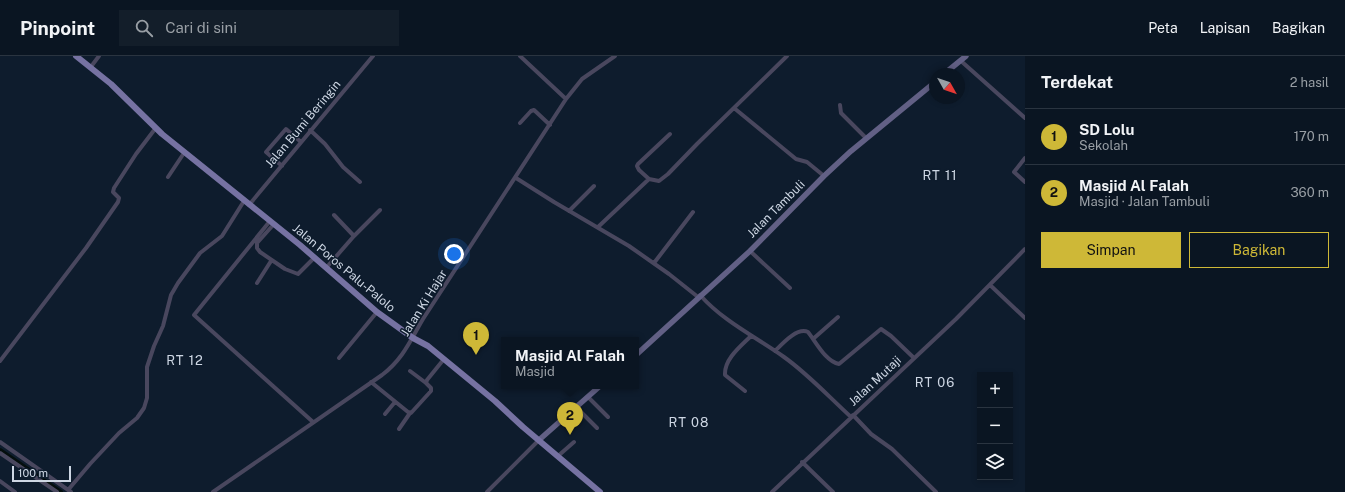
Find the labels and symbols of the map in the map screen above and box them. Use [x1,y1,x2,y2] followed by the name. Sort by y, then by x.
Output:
[929,68,965,104] north arrow
[262,77,344,171] street label: Jalan Bumi Beringin
[922,168,958,183] district label: RT 11
[744,177,808,241] street label: Jalan Tambuli
[290,221,398,315] street label: Jalan Poros Palu-Palolo
[444,244,464,264] your location
[398,267,450,339] street label: Jalan Ki Hajar
[463,322,489,355] pin: 1
[166,353,204,368] district label: RT 12
[846,353,904,409] street label: Jalan Mutaji
[915,375,955,390] district label: RT 06
[557,402,583,435] pin: 2
[669,415,709,430] district label: RT 08
[12,464,71,483] scale bar

